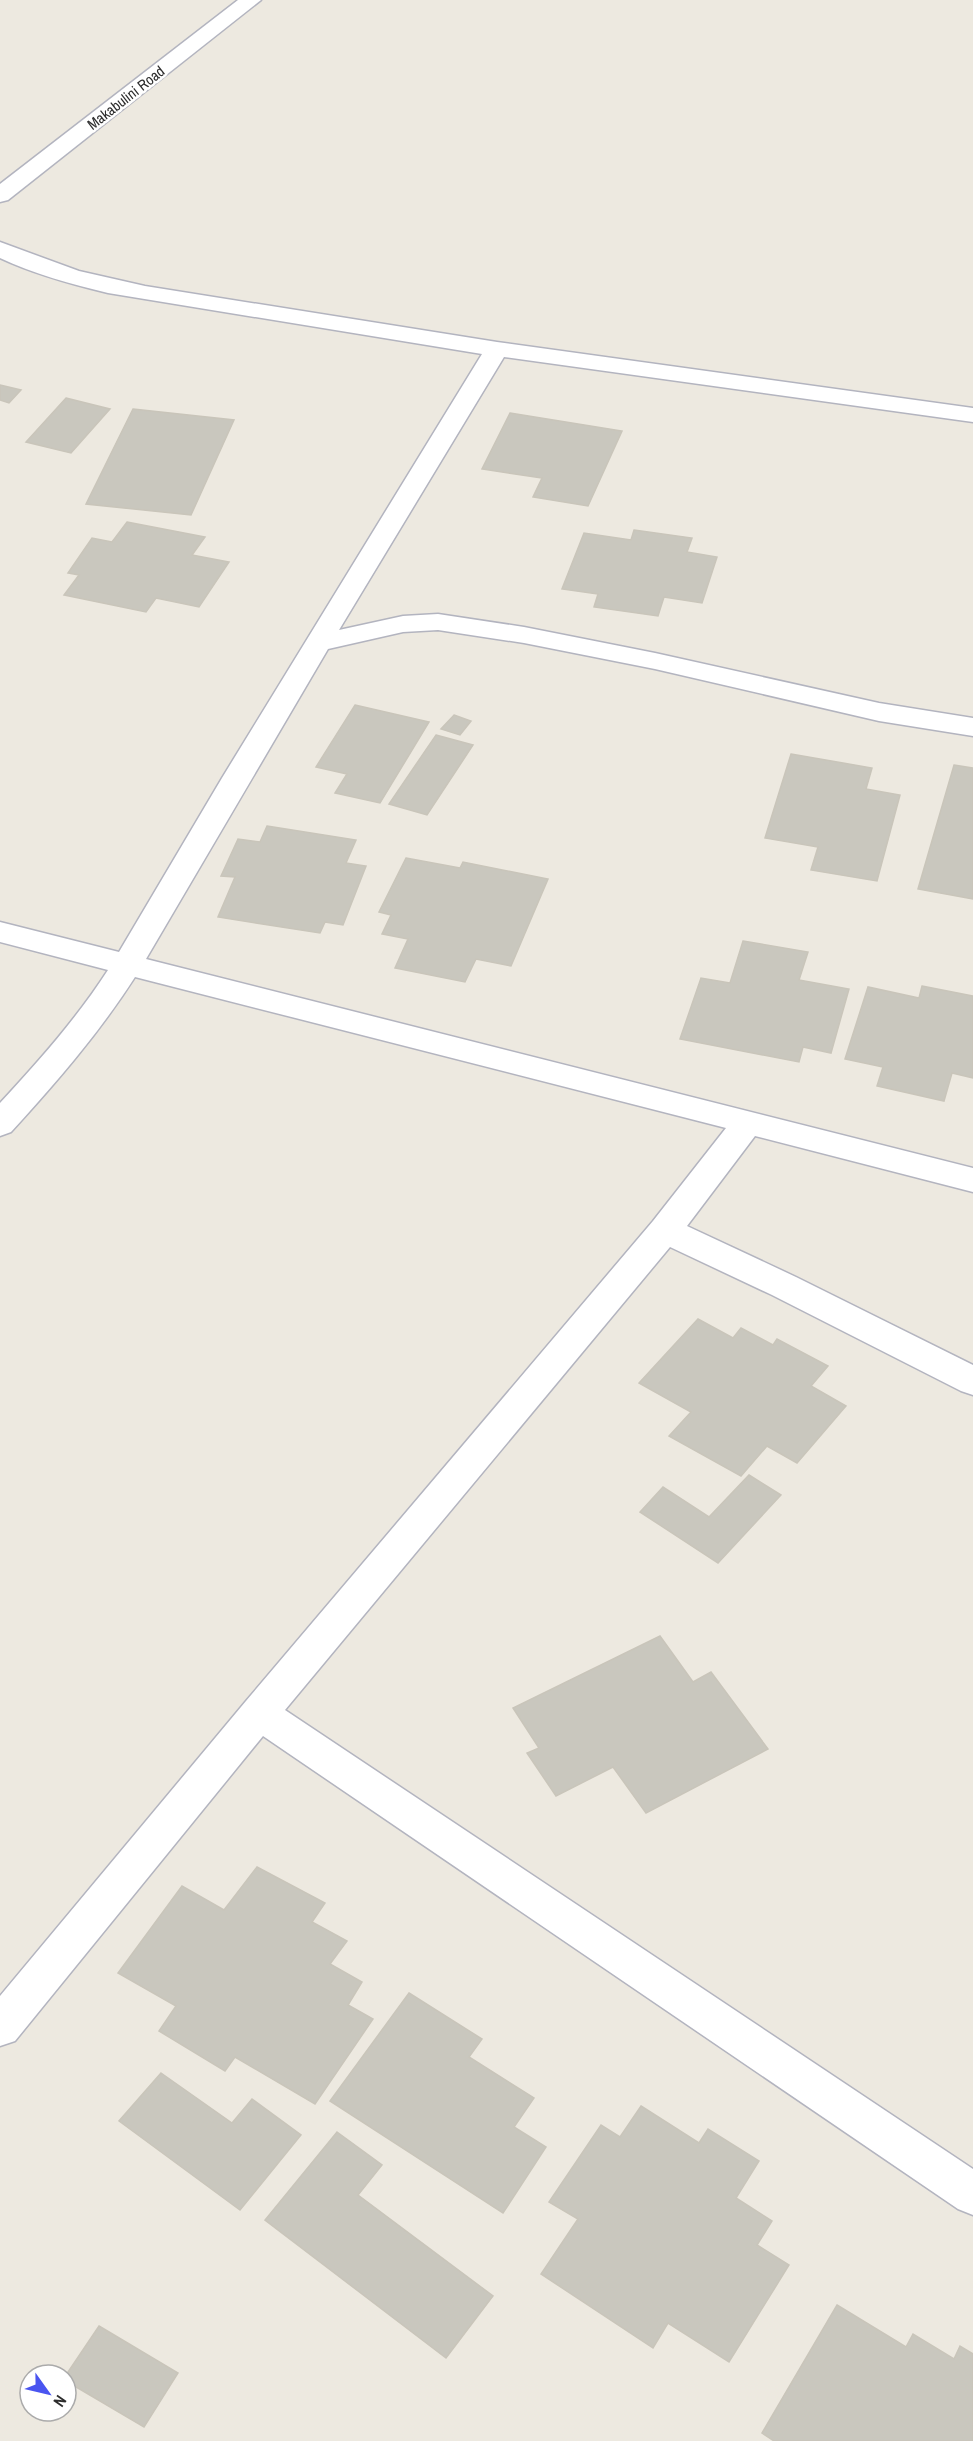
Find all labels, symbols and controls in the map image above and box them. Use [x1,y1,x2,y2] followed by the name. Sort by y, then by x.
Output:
[83,61,169,135] street label: Makabulini Road
[18,2363,78,2423] north arrow
[49,2391,72,2411] text: N

